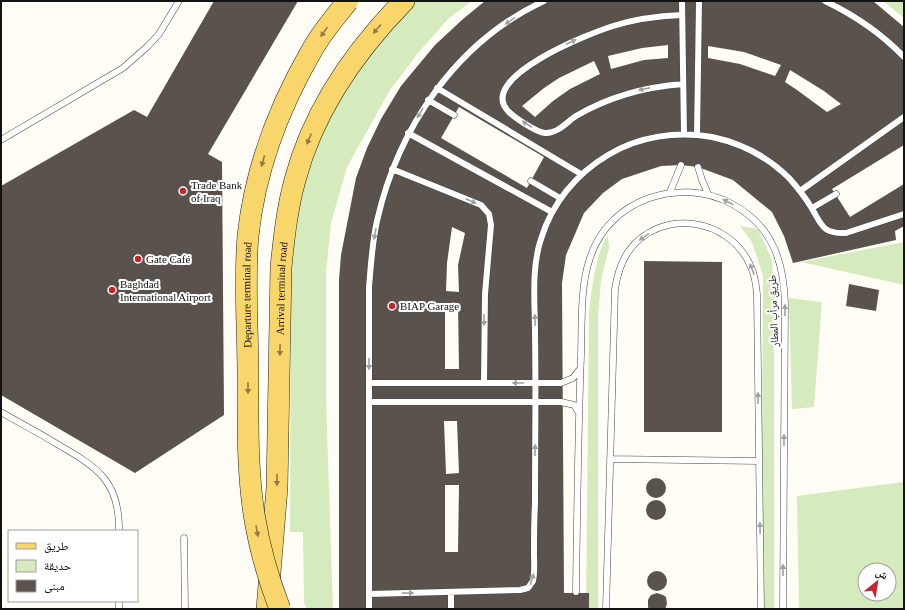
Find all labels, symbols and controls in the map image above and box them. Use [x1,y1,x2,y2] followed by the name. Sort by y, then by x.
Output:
[504,17,516,24] one-way arrow
[373,24,382,35] one-way arrow
[320,27,328,37] one-way arrow
[566,39,577,45] one-way arrow
[638,86,650,92] one-way arrow
[416,108,424,118] one-way arrow
[521,121,533,128] one-way arrow
[306,134,312,145] one-way arrow
[260,156,266,168] one-way arrow
[191,179,243,204] place label: Trade Bank of Iraq
[178,186,188,196] marker: Trade Bank of Iraq
[465,198,476,204] one-way arrow
[722,199,734,205] one-way arrow
[371,228,377,240] one-way arrow
[639,232,650,241] one-way arrow
[240,241,254,348] street label: Departure terminal road
[274,241,290,335] street label: Arrival terminal road
[146,253,190,265] place label: Gate Café
[133,254,143,264] marker: Gate Café
[748,262,754,274] one-way arrow
[765,275,781,348] street label: طريق مرأب المطار
[120,278,211,303] place label: Baghdad International Airport
[107,285,117,295] marker: Baghdad International Airport
[400,300,459,312] place label: BIAP Garage
[387,301,397,311] marker: BIAP Garage
[782,303,788,316] one-way arrow
[532,313,538,326] one-way arrow
[481,314,487,327] one-way arrow
[277,344,283,357] one-way arrow
[366,358,372,371] one-way arrow
[511,380,524,386] one-way arrow
[245,382,251,395] one-way arrow
[755,392,762,404] one-way arrow
[781,433,787,446] one-way arrow
[532,443,538,456] one-way arrow
[274,474,280,487] one-way arrow
[757,521,763,534] one-way arrow
[254,525,260,538] one-way arrow
[8,530,138,602] legend
[44,539,69,553] text: طريق
[44,559,72,573] text: حديقة
[857,562,897,602] north arrow
[780,563,786,576] one-way arrow
[873,565,890,583] text: ش
[529,573,535,585] one-way arrow
[44,579,65,593] text: مبنى
[402,589,414,596] one-way arrow

